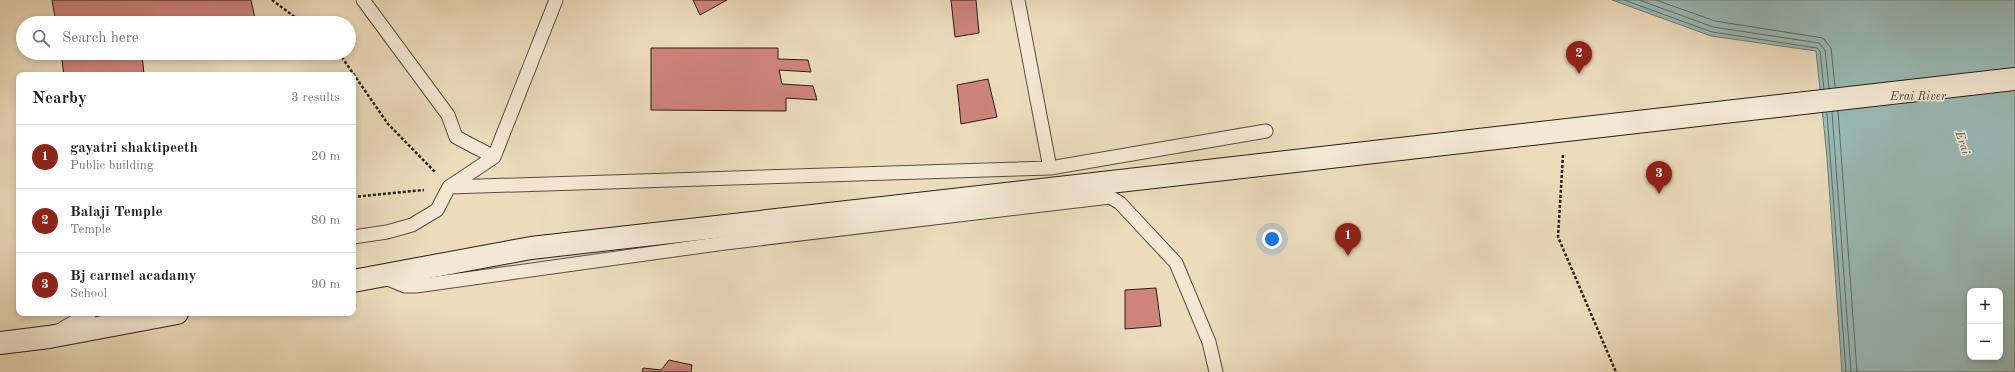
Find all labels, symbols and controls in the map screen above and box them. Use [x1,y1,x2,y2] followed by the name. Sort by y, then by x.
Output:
[16,16,356,60] search box
[30,27,52,49] icon: search
[62,31,139,46] text: Search here
[1566,41,1592,74] pin: 2
[32,90,87,107] text: Nearby
[291,91,340,104] text: 3 results
[1889,91,1947,103] water label: Erai River
[1952,129,1971,156] water label: Erai
[70,141,198,156] text: gayatri shaktipeeth
[41,150,49,163] text: 1
[311,150,340,163] text: 20 m
[70,159,154,172] text: Public building
[1646,161,1672,194] pin: 3
[70,205,163,220] text: Balaji Temple
[41,214,49,227] text: 2
[311,214,340,227] text: 80 m
[70,223,111,236] text: Temple
[1335,223,1361,256] pin: 1
[1262,229,1282,249] your location
[70,269,197,284] text: Bj carmel acadamy
[41,278,49,291] text: 3
[311,278,340,291] text: 90 m
[70,287,107,300] text: School
[1967,288,2003,360] map controls
[1967,288,2003,324] button: +
[1967,324,2003,360] button: −

